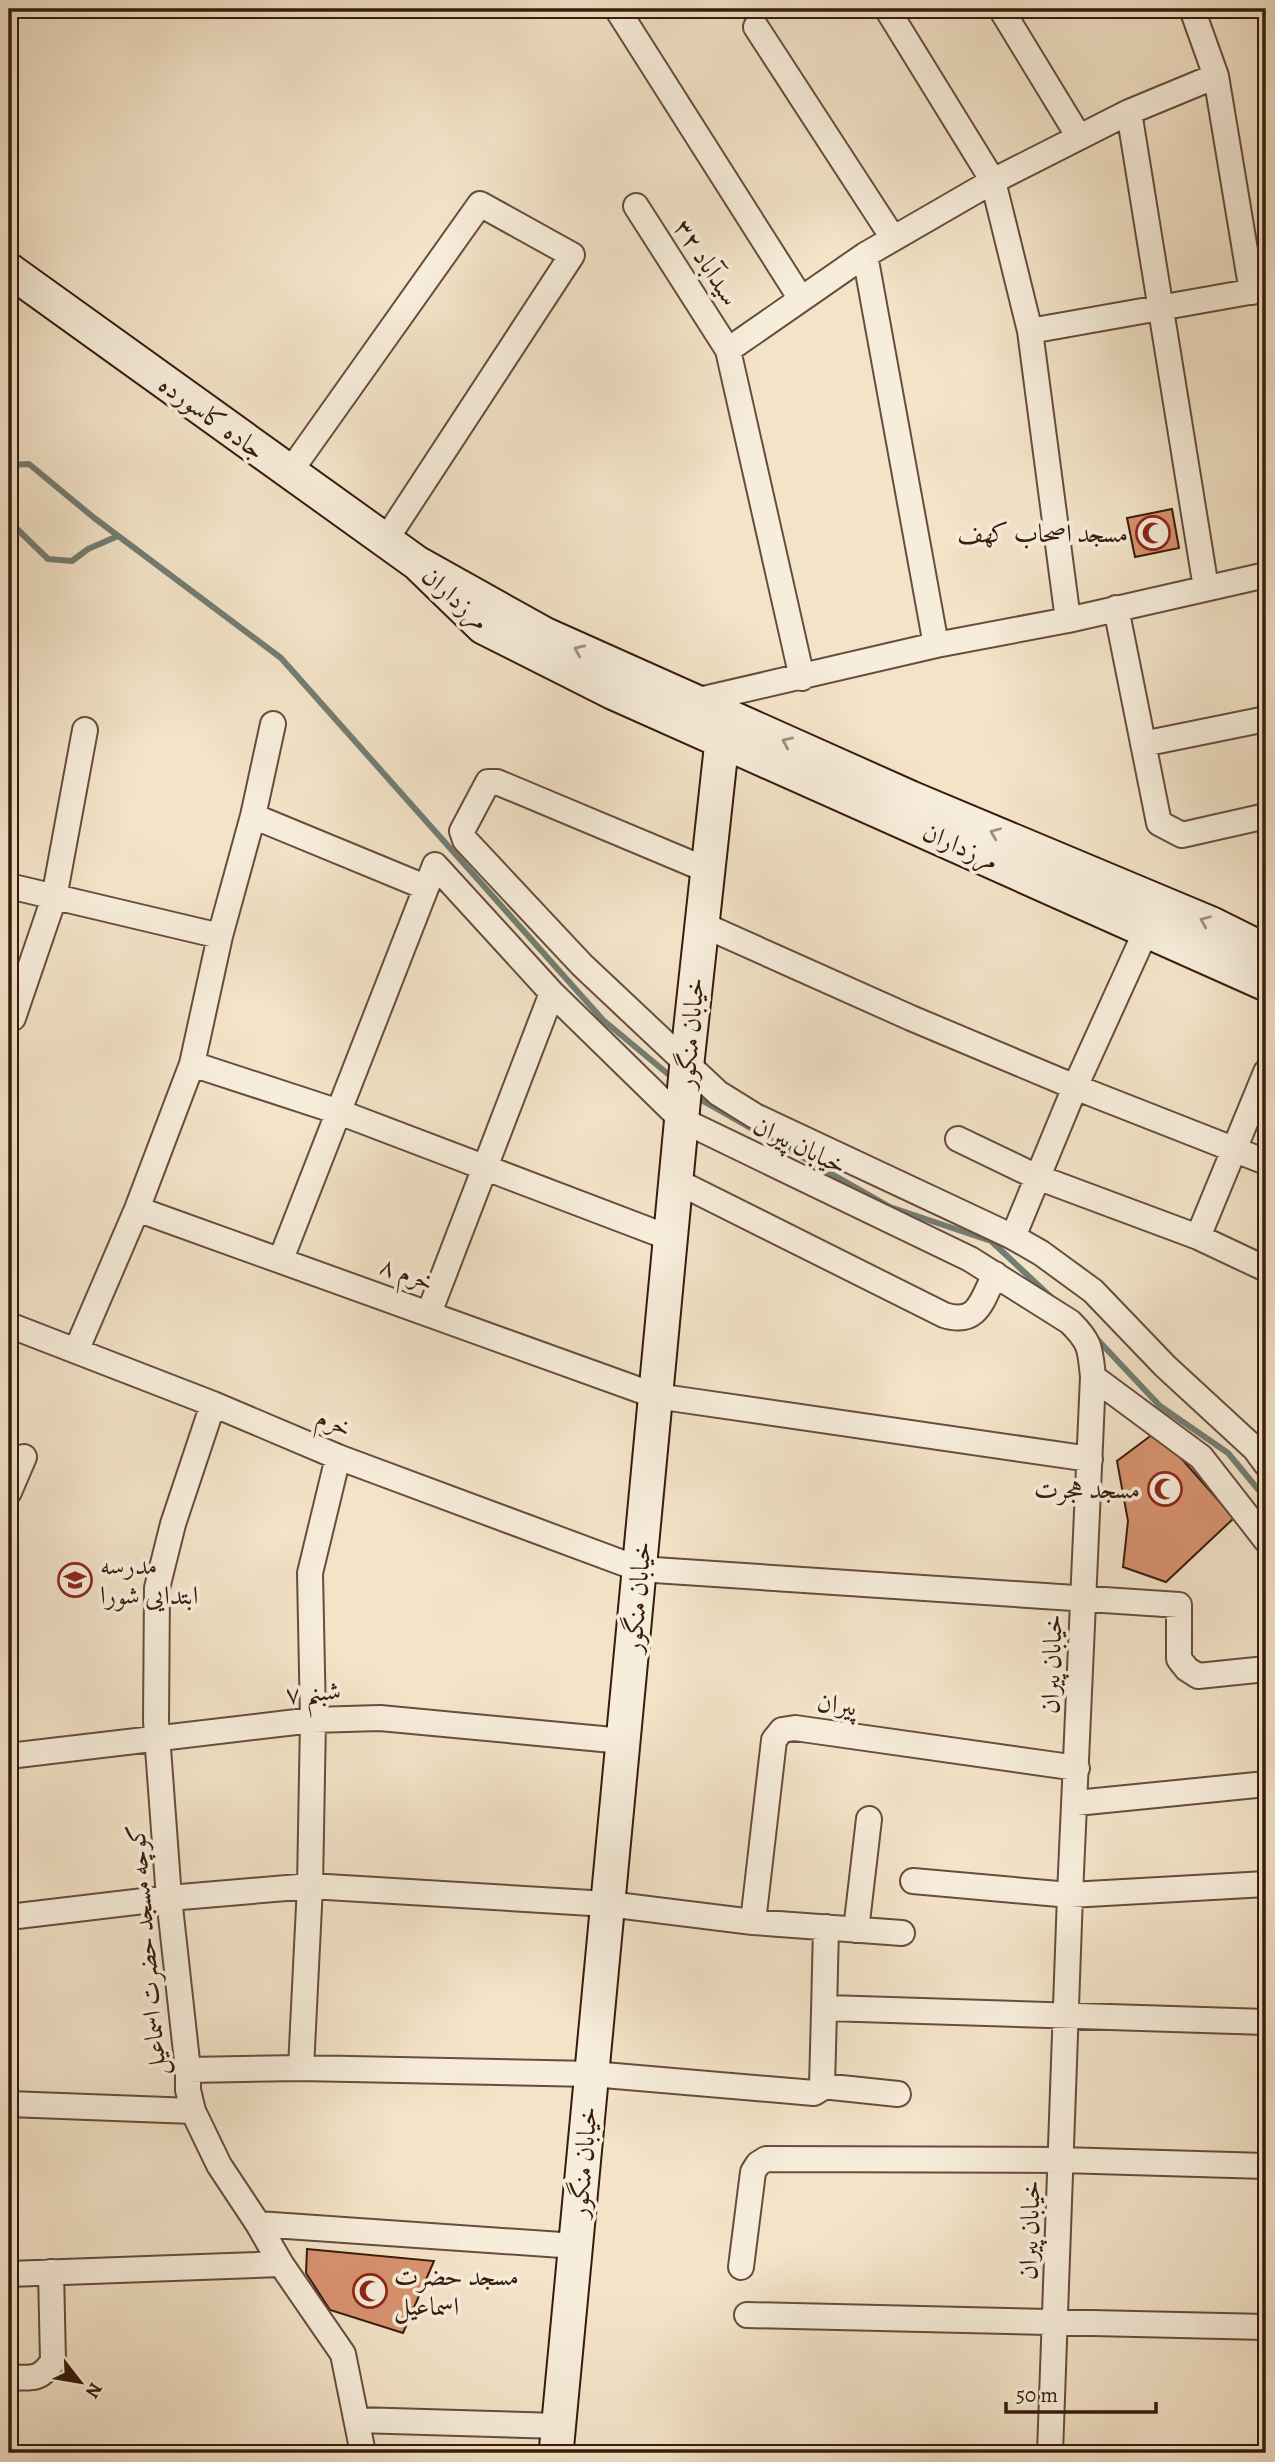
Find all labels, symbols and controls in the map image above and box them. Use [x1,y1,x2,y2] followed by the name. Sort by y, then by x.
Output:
[665,212,748,313] street label: سیدآباد ۳۲
[151,367,272,468] street label: جاده کاسورده
[1134,514,1172,552] mosque icon: مسجد اصحاب کهف
[957,516,1128,551] place label: مسجد اصحاب کهف
[414,559,497,638] street label: مرزداران
[574,644,586,658] one-way arrow
[781,736,794,750] one-way arrow
[917,814,1004,879] street label: مرزداران
[990,827,1002,841] one-way arrow
[1200,915,1212,929] one-way arrow
[668,976,713,1093] street label: خیابان منگور
[747,1108,852,1184] street label: خیابان پیران
[373,1248,439,1304] street label: خرم ۸
[309,1400,356,1450] street label: خرم
[1146,1470,1184,1508] mosque icon: مسجد هجرت
[1034,1472,1140,1507] place label: مسجد هجرت
[615,1540,660,1657] street label: خیابان منگور
[100,1548,198,1613] place label: مدرسه ابتدایی شورا
[56,1561,94,1599] school or university icon: مدرسه ابتدایی شورا
[1032,1613,1072,1715] street label: خیابان پیران
[284,1673,343,1720] street label: شبنم ۷
[815,1684,860,1726] street label: پیران
[118,1823,175,2077] street label: کوچه مسجد حضرت اسماعیل
[561,2105,606,2222] street label: خیابان منگور
[1010,2179,1050,2281] street label: خیابان پیران
[394,2259,519,2324] place label: مسجد حضرت اسماعیل
[351,2272,389,2310] mosque icon: مسجد حضرت اسماعیل
[46,2346,116,2416] north arrow
[1006,2371,1156,2415] scale bar
[79,2378,108,2403] text: N
[1016,2381,1058,2409] text: 50 m

